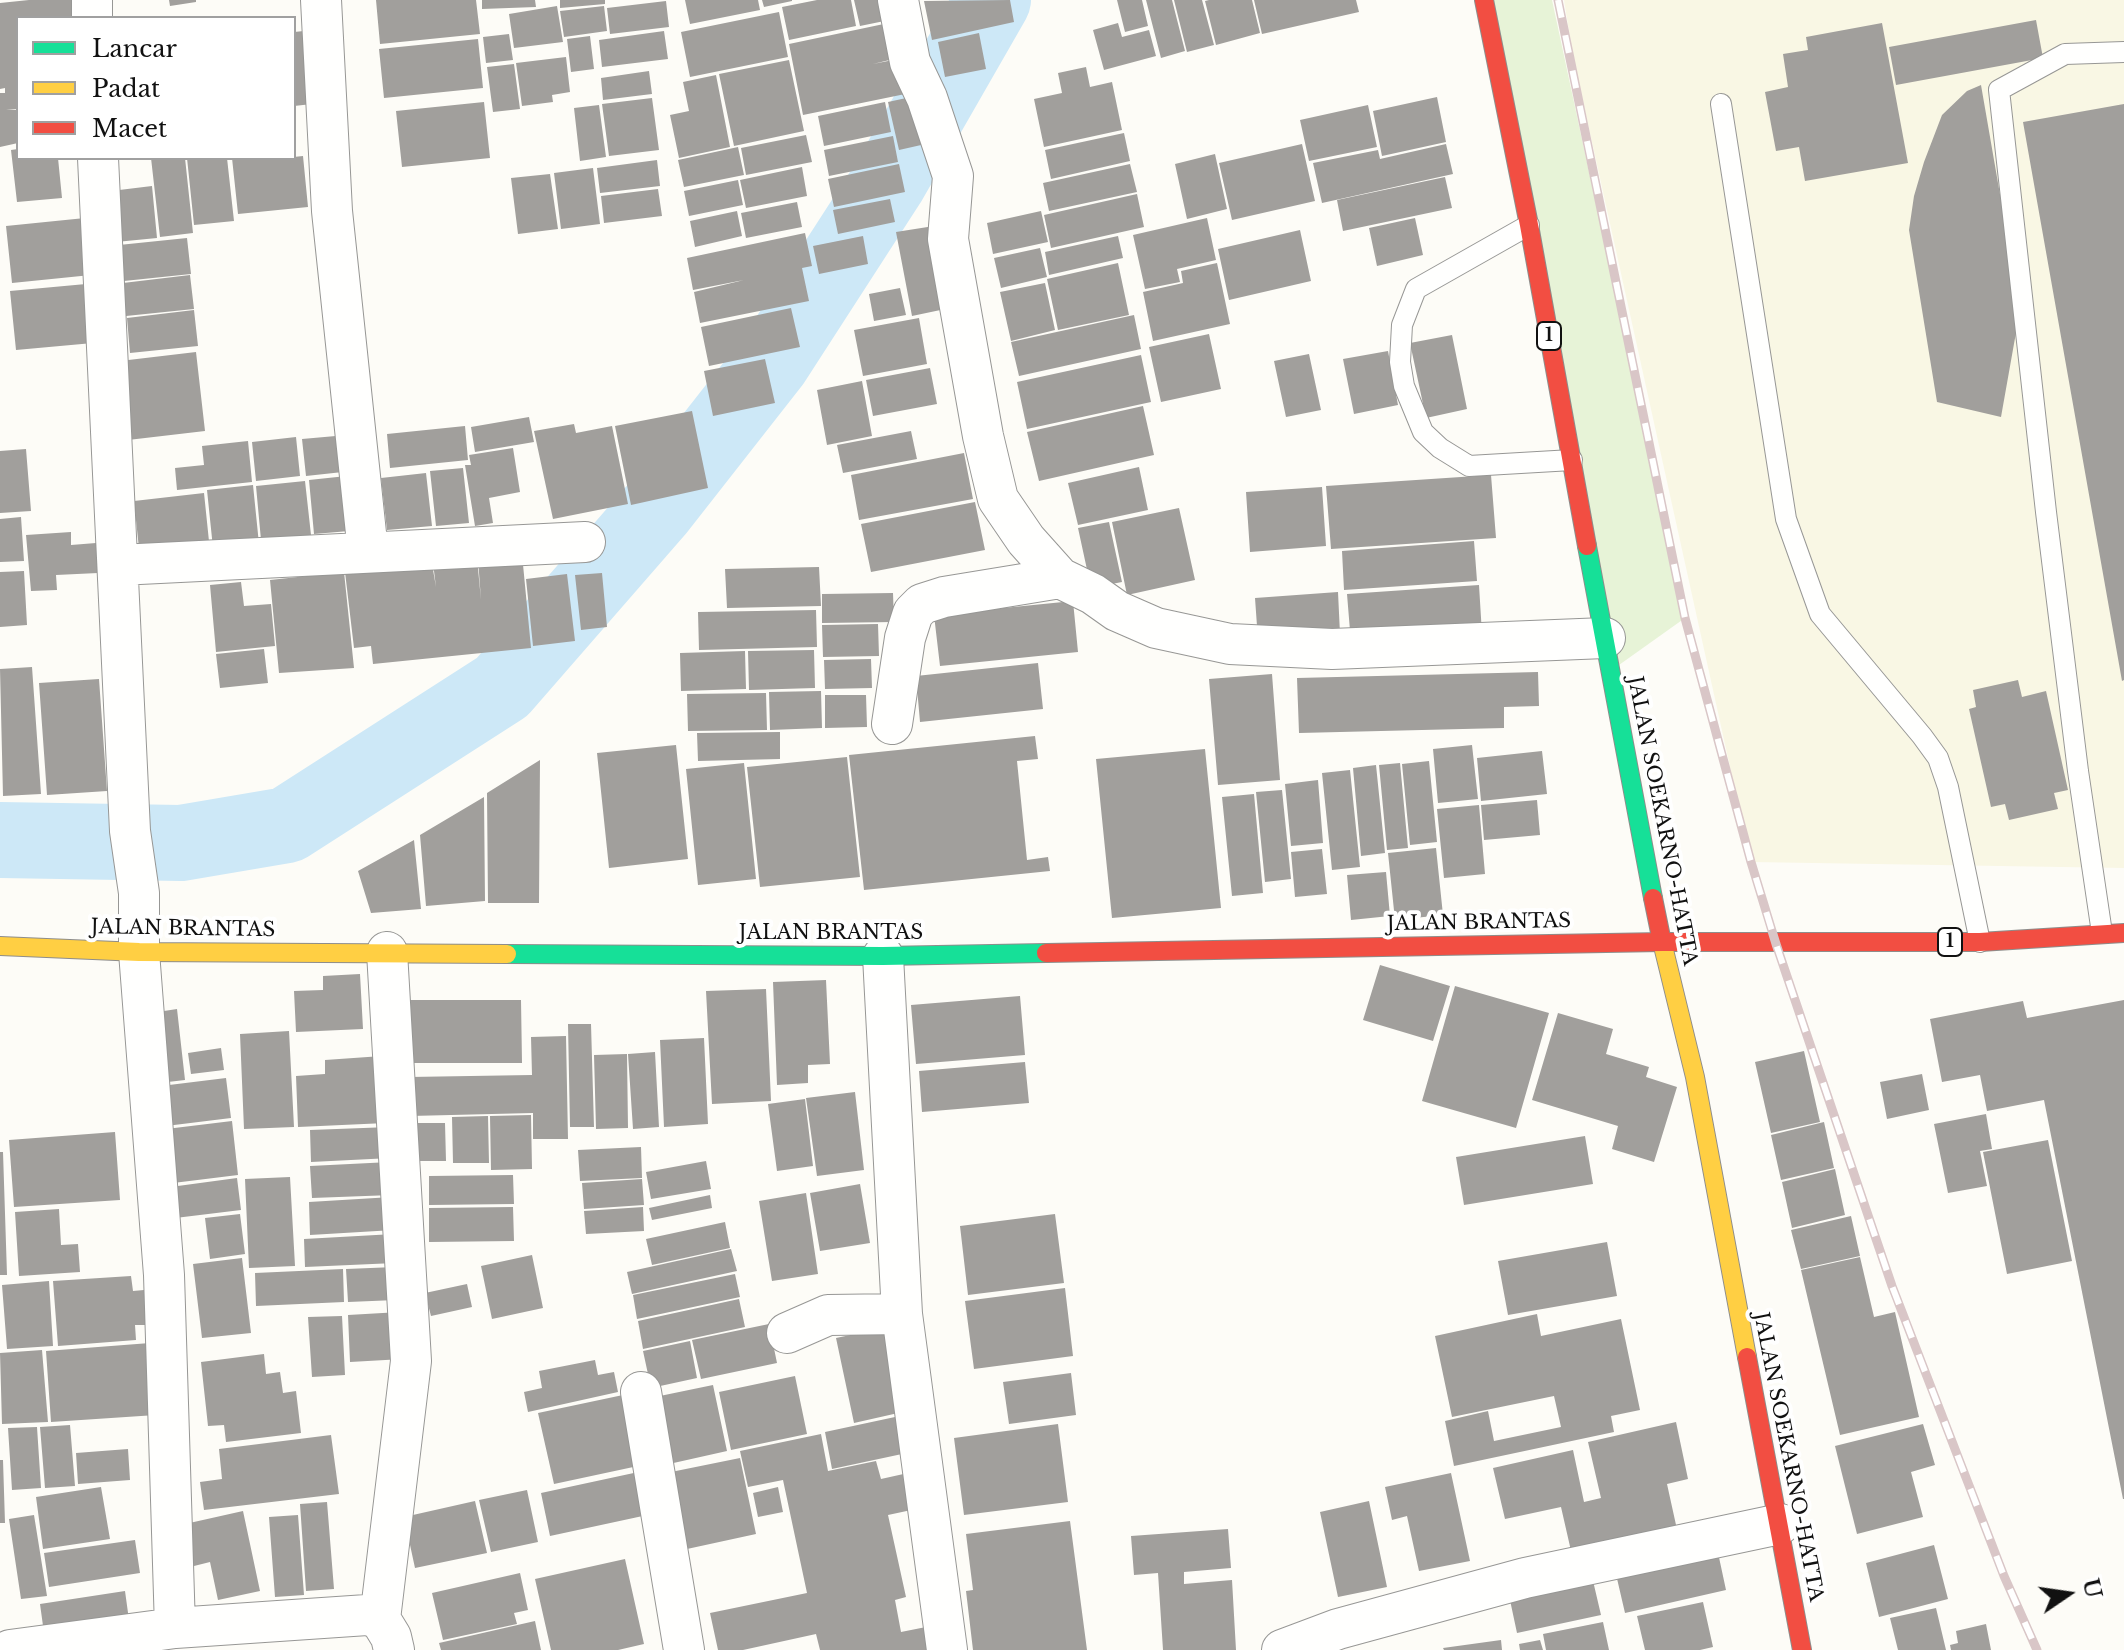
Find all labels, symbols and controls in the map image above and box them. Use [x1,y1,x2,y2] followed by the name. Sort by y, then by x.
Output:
[16,16,296,160] legend
[92,34,177,63] text: Lancar
[92,74,160,103] text: Padat
[92,114,167,143] text: Macet
[1537,322,1561,350] road number: 1
[1622,674,1702,968] street label: JALAN SOEKARNO-HATTA
[1387,909,1571,937] street label: JALAN BRANTAS
[91,915,275,943] street label: JALAN BRANTAS
[739,921,923,945] street label: JALAN BRANTAS
[1938,928,1962,956] road number: 1
[1748,1310,1828,1604] street label: JALAN SOEKARNO-HATTA
[2028,1554,2108,1634] north arrow
[2077,1576,2107,1601] text: U

